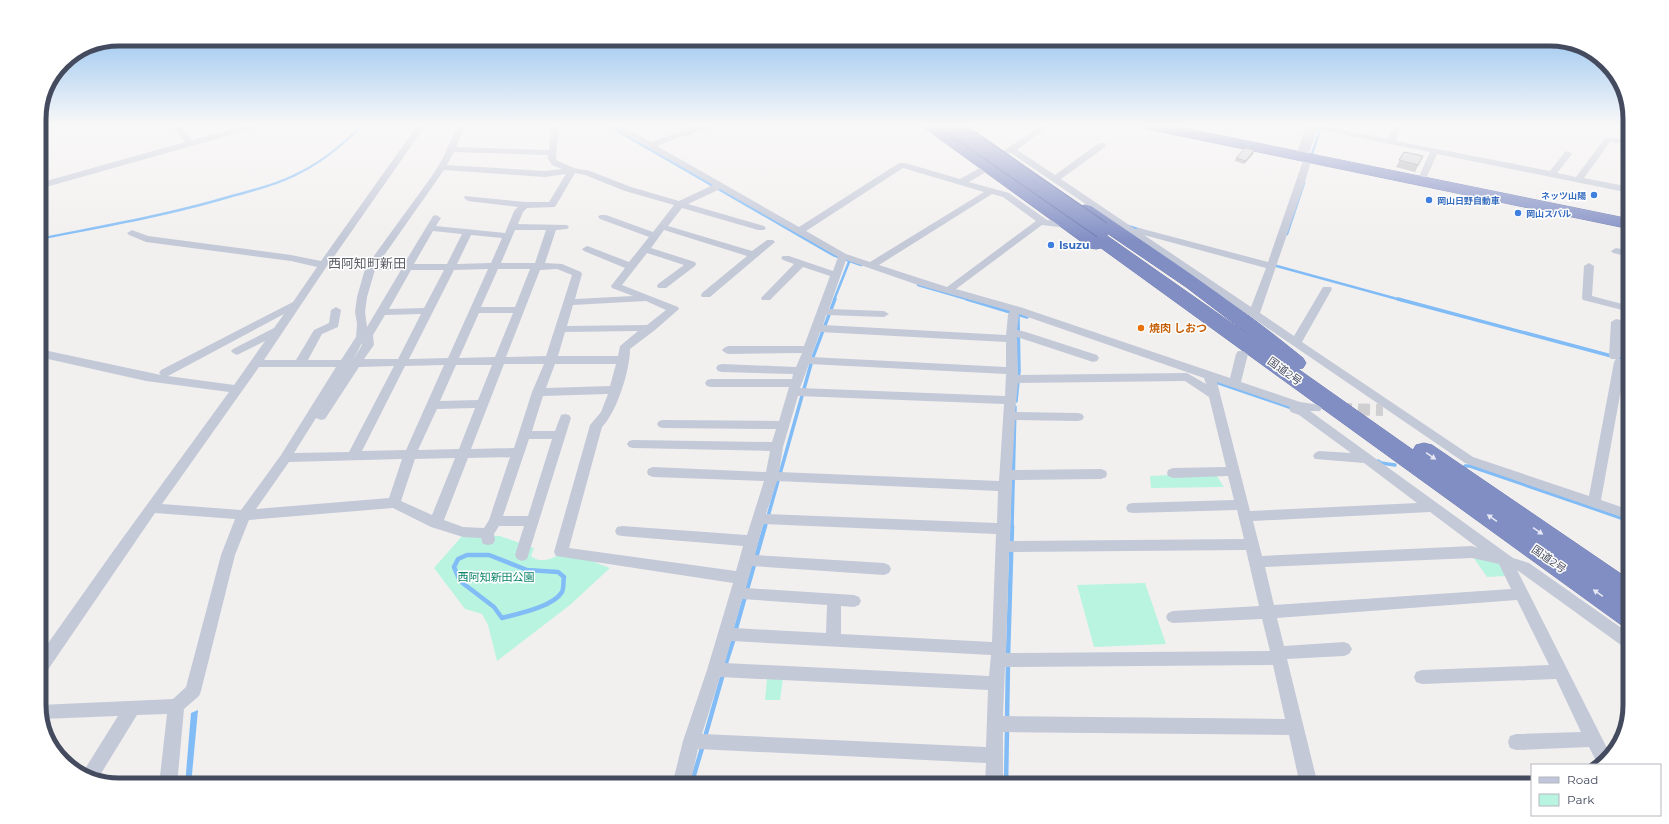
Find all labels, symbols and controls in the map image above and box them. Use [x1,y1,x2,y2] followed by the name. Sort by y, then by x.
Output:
[1541,190,1586,201] place label: ネッツ山陽
[1589,190,1599,200] marker: ネッツ山陽
[1424,195,1434,205] marker: 岡山日野自動車
[1437,195,1500,206] place label: 岡山日野自動車
[1513,208,1523,218] marker: 岡山スバル
[1526,208,1571,219] place label: 岡山スバル
[1059,238,1090,252] place label: Isuzu
[1046,240,1056,250] marker: Isuzu
[328,255,406,271] district label: 西阿知町新田
[1149,321,1207,335] place label: 焼肉 しおつ
[1136,323,1146,333] marker: 焼肉 しおつ
[1265,354,1305,388] street label: 国道2号
[1426,452,1436,460] one-way arrow
[1487,514,1497,522] one-way arrow
[1532,527,1544,534] one-way arrow
[1529,542,1569,576] street label: 国道2号
[458,570,535,584] park label: 西阿知新田公園
[1593,589,1603,597] one-way arrow
[1531,764,1661,816] legend
[1567,772,1598,787] text: Road
[1567,792,1595,807] text: Park

